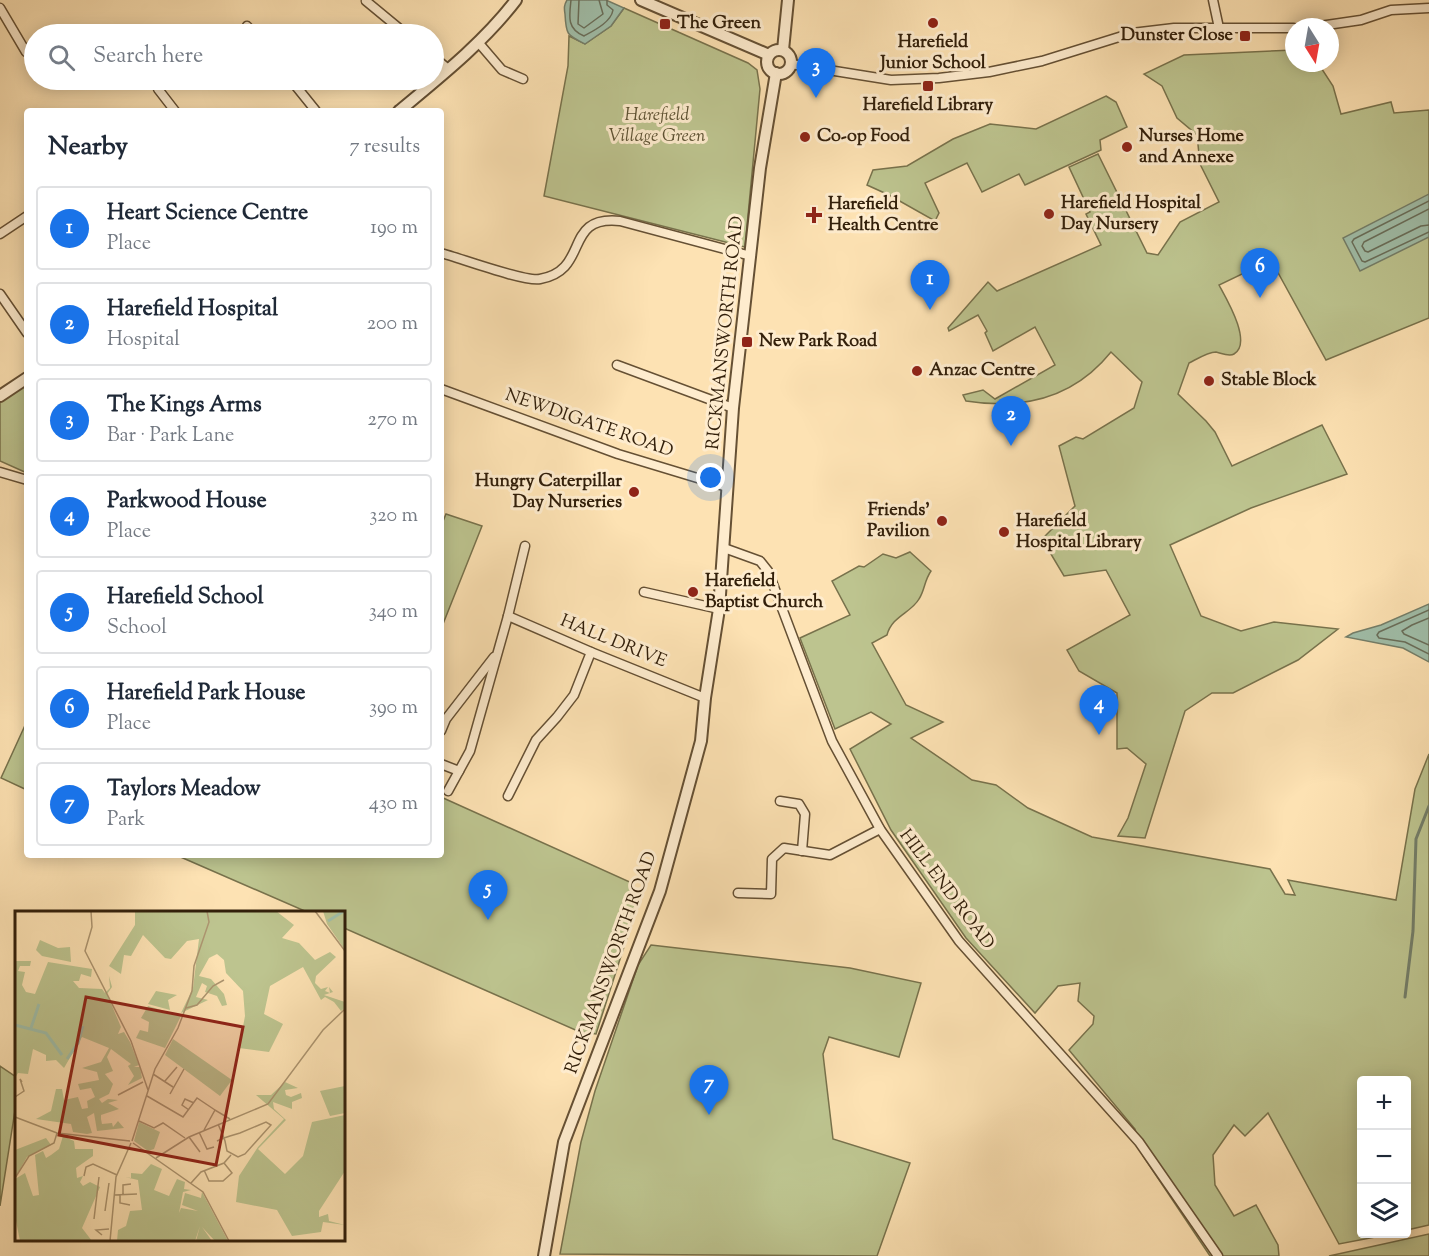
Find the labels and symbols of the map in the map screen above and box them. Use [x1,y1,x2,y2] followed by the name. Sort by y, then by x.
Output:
[677,11,762,37] place label: The Green
[926,16,940,30] marker: Harefield Junior School
[658,17,672,31] marker: The Green
[1285,18,1339,72] north arrow
[1121,23,1234,49] place label: Dunster Close
[1238,29,1252,43] marker: Dunster Close
[878,30,987,77] place label: Harefield Junior School
[796,48,836,98] pin: 3
[921,79,935,93] marker: Harefield Library
[863,93,993,119] place label: Harefield Library
[609,103,706,150] park label: Harefield Village Green
[817,124,911,150] place label: Co-op Food
[1139,124,1245,171] place label: Nurses Home and Annexe
[798,130,812,144] marker: Co-op Food
[1120,140,1134,154] marker: Nurses Home and Annexe
[1061,191,1202,238] place label: Harefield Hospital Day Nursery
[828,192,939,239] place label: Harefield Health Centre
[805,206,823,224] marker: Harefield Health Centre
[1042,207,1056,221] marker: Harefield Hospital Day Nursery
[701,215,751,451] street label: RICKMANSWORTH ROAD
[1240,248,1280,298] pin: 6
[910,260,950,310] pin: 1
[759,329,878,355] place label: New Park Road
[740,335,754,349] marker: New Park Road
[929,358,1036,384] place label: Anzac Centre
[910,364,924,378] marker: Anzac Centre
[1221,368,1317,394] place label: Stable Block
[1202,374,1216,388] marker: Stable Block
[501,383,677,465] street label: NEWDIGATE ROAD
[992,396,1030,446] pin: 2
[696,463,725,492] your location
[475,469,622,516] place label: Hungry Caterpillar Day Nurseries
[627,485,641,499] marker: Hungry Caterpillar Day Nurseries
[867,498,930,545] place label: Friends' Pavilion
[1016,509,1142,556] place label: Harefield Hospital Library
[935,514,949,528] marker: Friends' Pavilion
[997,525,1011,539] marker: Harefield Hospital Library
[705,569,824,616] place label: Harefield Baptist Church
[686,585,700,599] marker: Harefield Baptist Church
[556,609,670,675] street label: HALL DRIVE
[1080,686,1118,735] pin: 4
[892,824,1000,956] street label: HILL END ROAD
[560,848,664,1078] street label: RICKMANSWORTH ROAD
[468,870,508,920] pin: 5
[15,911,345,1241] inset map
[690,1066,728,1115] pin: 7

